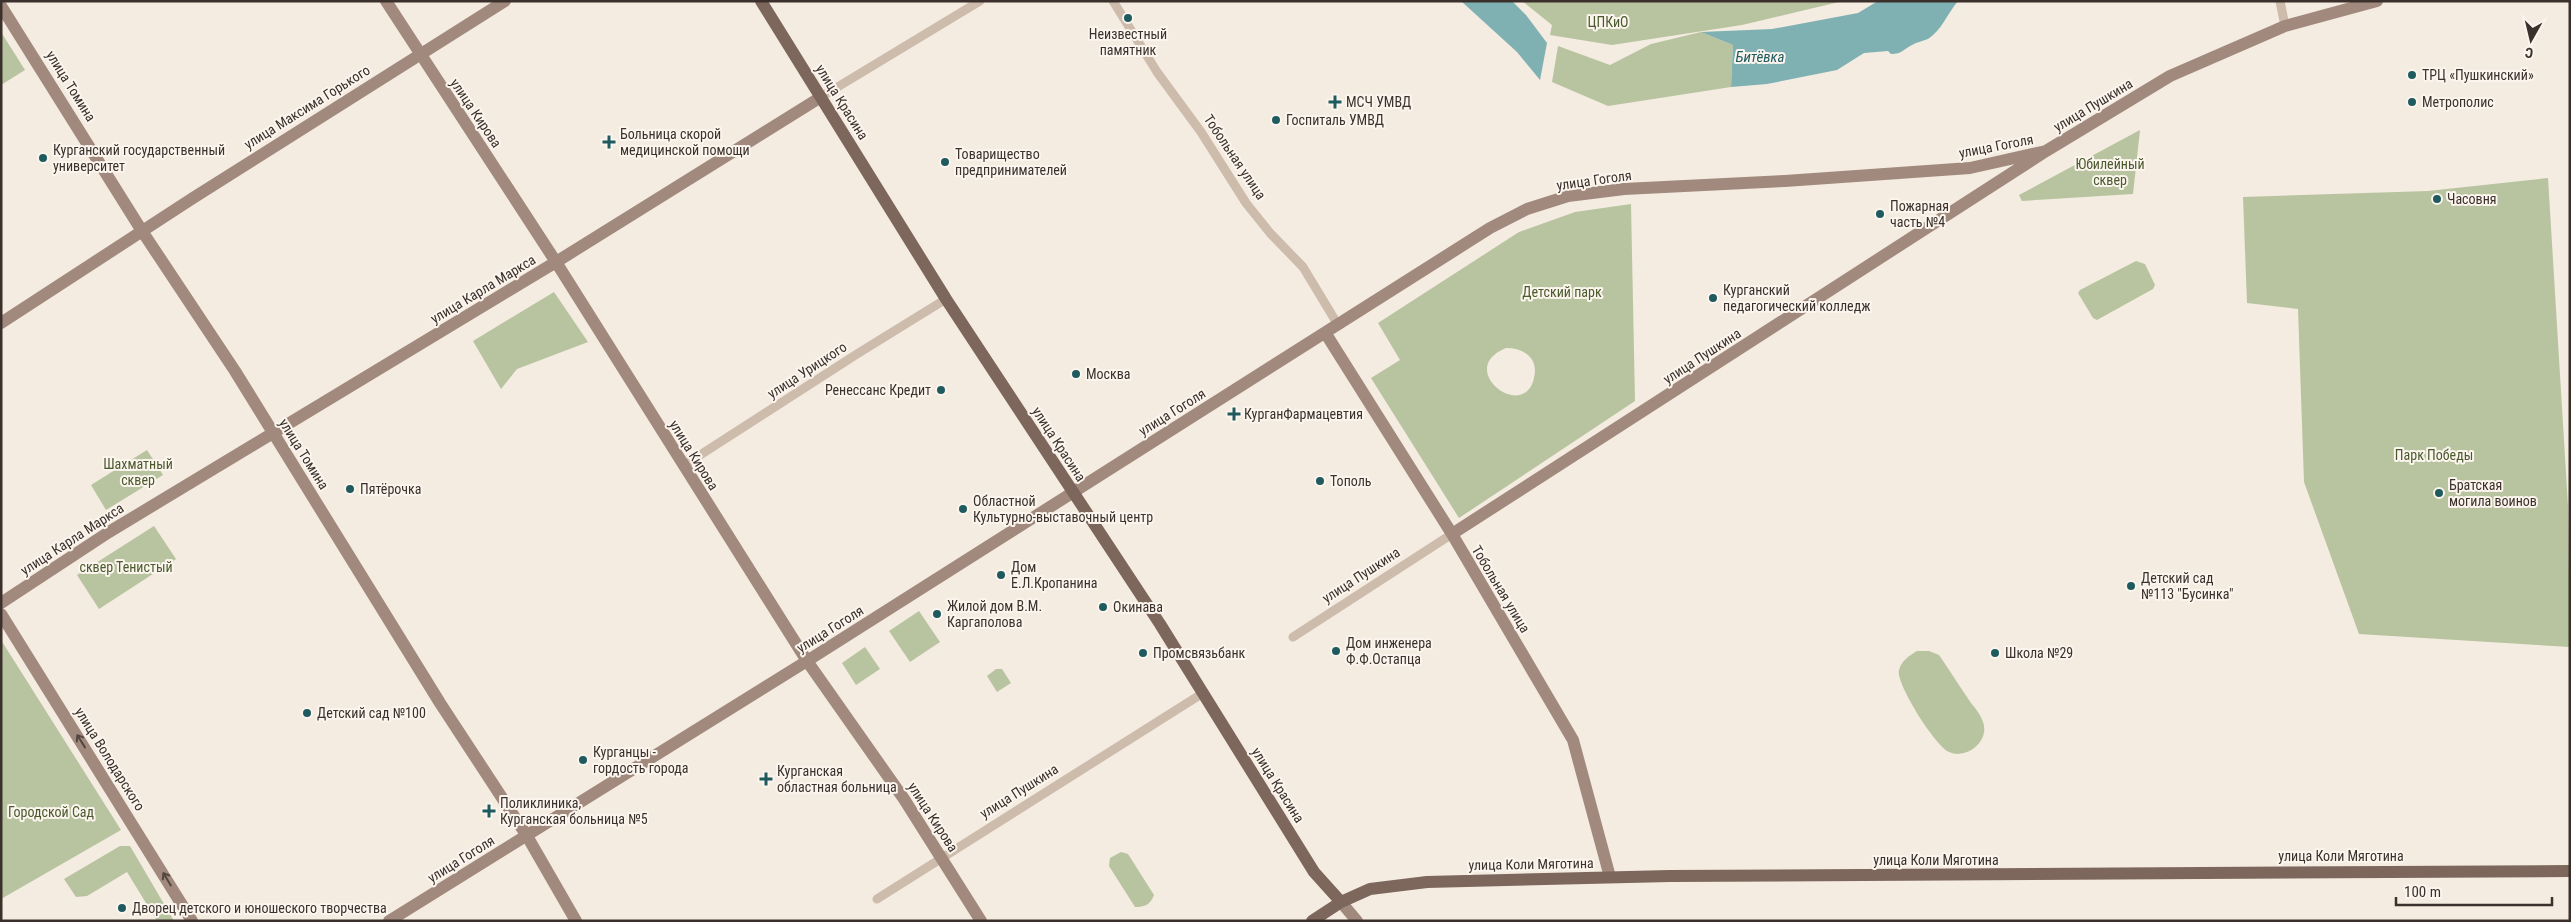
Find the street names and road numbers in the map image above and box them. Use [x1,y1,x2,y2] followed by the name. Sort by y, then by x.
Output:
[43,48,99,124] street label: улица Томина
[812,61,872,143] street label: улица Красина
[241,62,373,152] street label: улица Максима Горького
[2051,75,2135,135] street label: улица Пушкина
[447,76,505,150] street label: улица Кирова
[1201,112,1269,202] street label: Тобольная улица
[1957,131,2035,161] street label: улица Гоголя
[1555,167,1633,193] street label: улица Гоголя
[428,251,538,327] street label: улица Карла Маркса
[1660,325,1744,387] street label: улица Пушкина
[764,338,850,402] street label: улица Урицкого
[1136,385,1208,439] street label: улица Гоголя
[1029,404,1089,484] street label: улица Красина
[276,416,332,492] street label: улица Томина
[666,417,722,493] street label: улица Кирова
[18,500,126,578] street label: улица Карла Маркса
[1469,543,1533,635] street label: Тобольная улица
[1319,544,1403,606] street label: улица Пушкина
[794,602,866,656] street label: улица Гоголя
[72,704,148,814] street label: улица Володарского
[1248,744,1308,826] street label: улица Красина
[977,761,1061,821] street label: улица Пушкина
[905,779,961,855] street label: улица Кирова
[425,832,497,886] street label: улица Гоголя
[2278,848,2404,864] street label: улица Коли Мяготина
[1873,852,1999,868] street label: улица Коли Мяготина
[1468,855,1594,873] street label: улица Коли Мяготина

